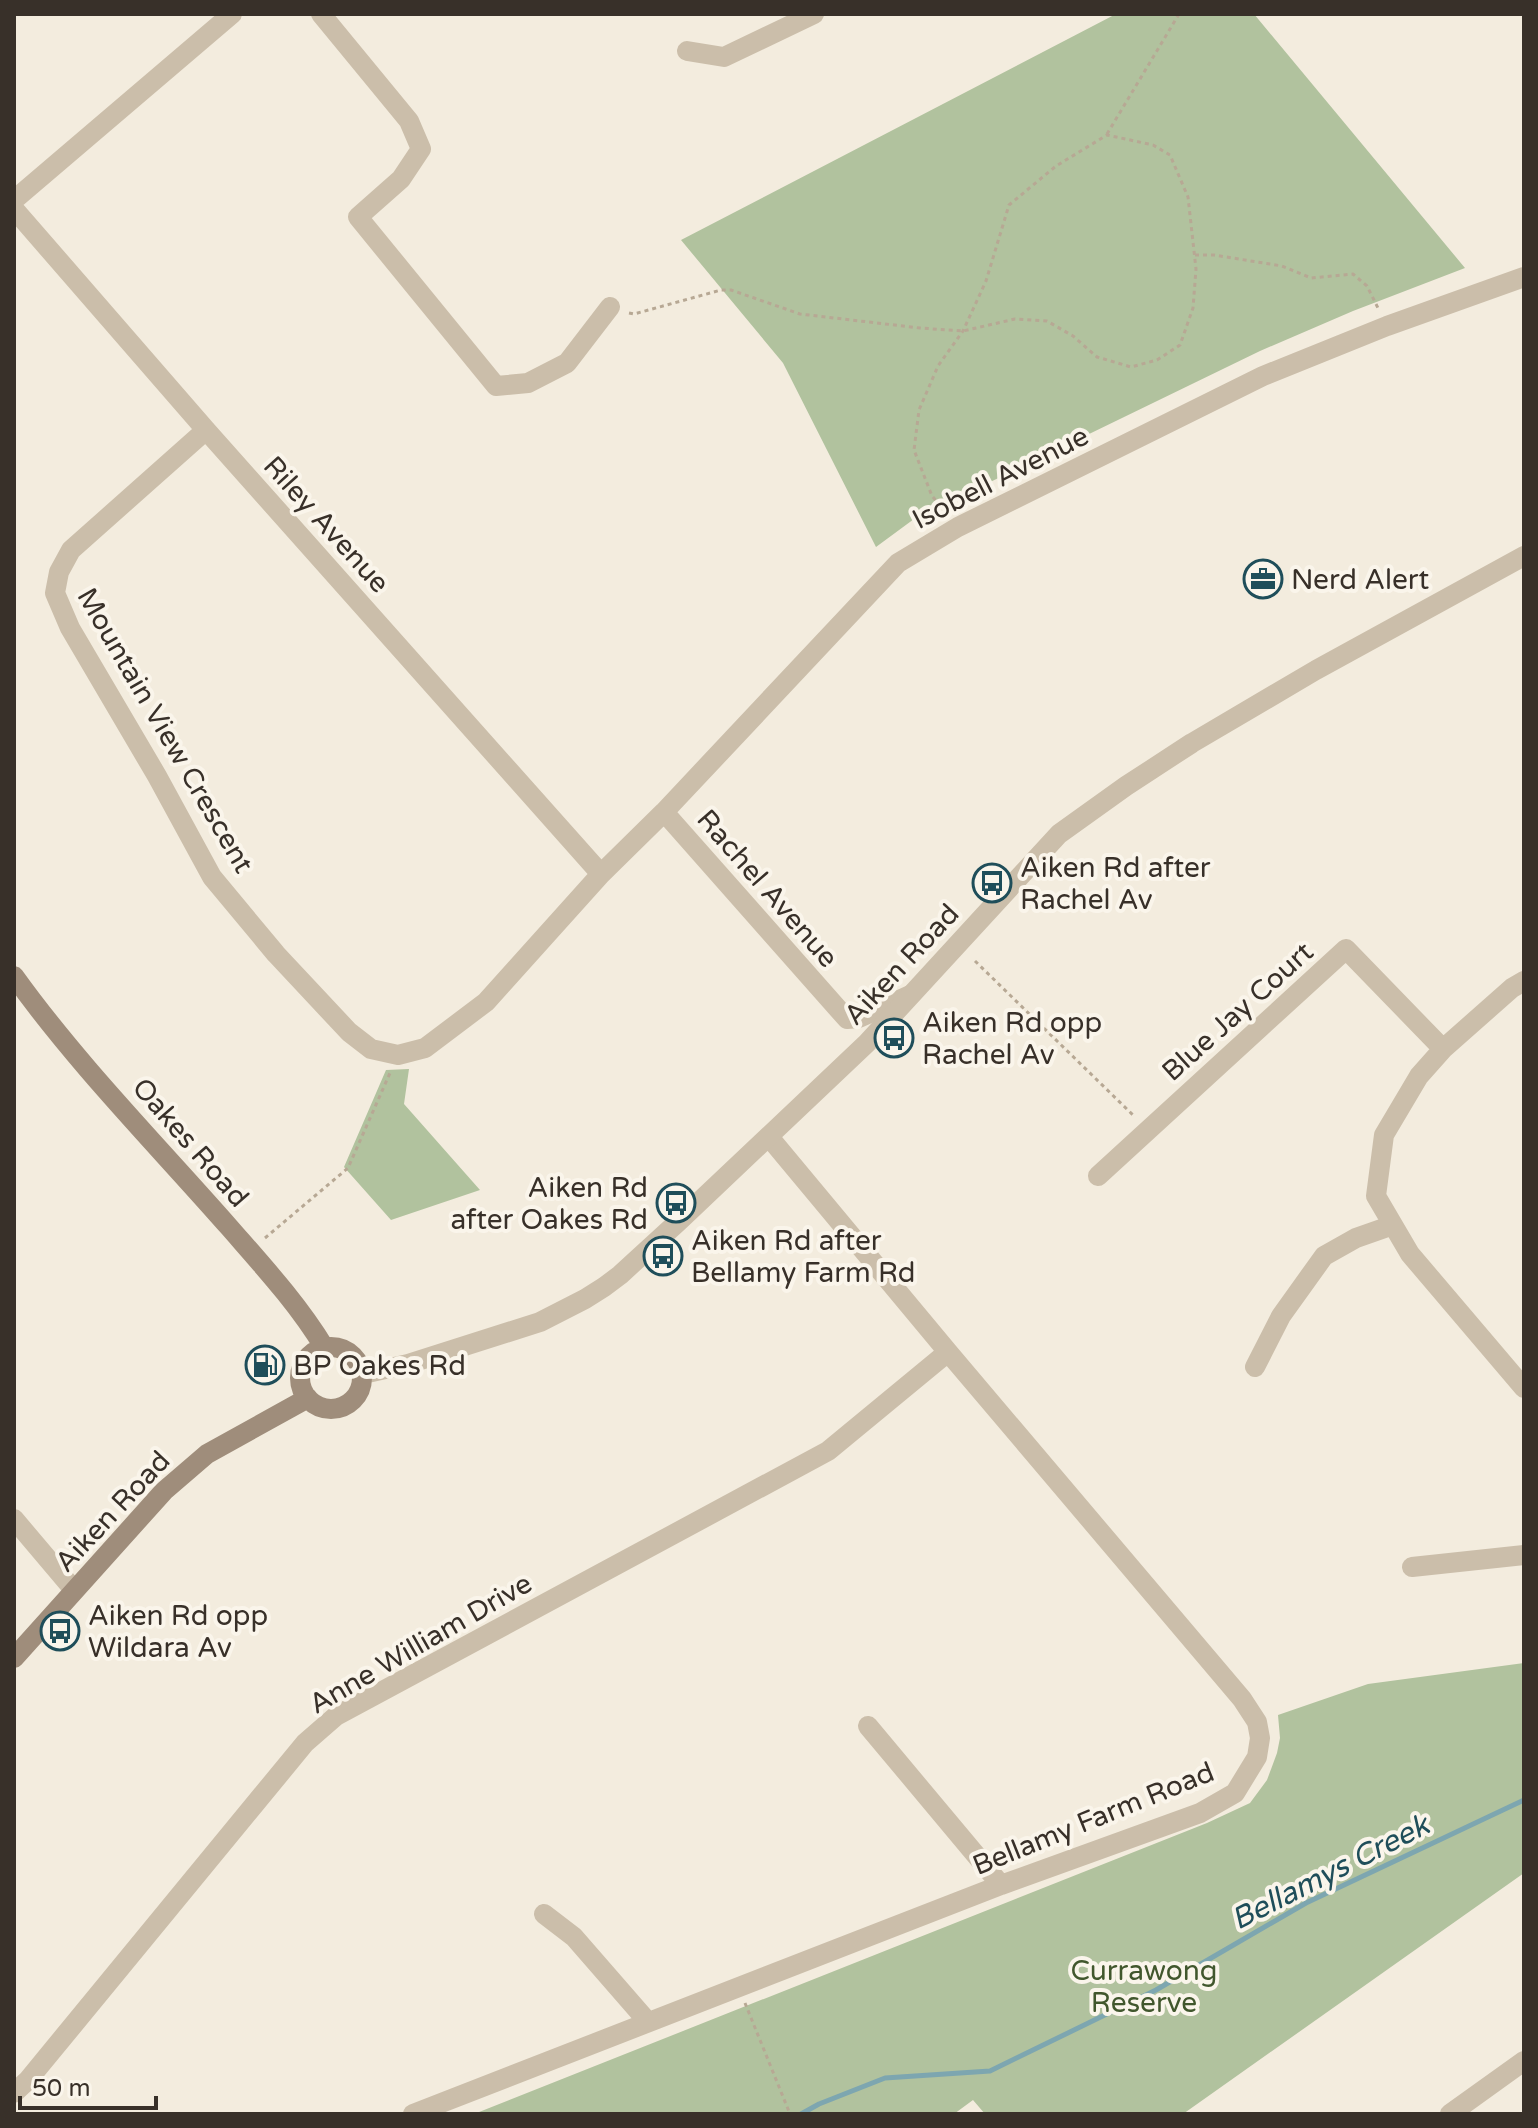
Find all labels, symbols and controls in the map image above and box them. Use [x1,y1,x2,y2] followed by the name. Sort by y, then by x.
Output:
[907,419,1094,537] street label: Isobell Avenue
[256,449,396,600] street label: Riley Avenue
[1242,558,1284,600] office icon: Nerd Alert
[1291,563,1429,597] place label: Nerd Alert
[70,582,261,879] street label: Mountain View Crescent
[689,803,845,975] street label: Rachel Avenue
[1020,851,1211,917] place label: Aiken Rd after Rachel Av
[971,862,1013,904] bus stop icon: Aiken Rd after Rachel Av
[837,897,966,1032] street label: Aiken Road
[1155,935,1321,1089] street label: Blue Jay Court
[922,1006,1102,1072] place label: Aiken Rd opp Rachel Av
[873,1017,915,1059] bus stop icon: Aiken Rd opp Rachel Av
[125,1071,256,1214] street label: Oakes Road
[450,1171,648,1237] place label: Aiken Rd after Oakes Rd
[655,1182,697,1224] bus stop icon: Aiken Rd after Oakes Rd
[691,1224,916,1290] place label: Aiken Rd after Bellamy Farm Rd
[642,1235,684,1277] bus stop icon: Aiken Rd after Bellamy Farm Rd
[244,1344,286,1386] fuel station icon: BP Oakes Rd
[293,1349,466,1383] place label: BP Oakes Rd
[48,1444,177,1579] street label: Aiken Road
[303,1566,538,1721] street label: Anne William Drive
[88,1599,268,1665] place label: Aiken Rd opp Wildara Av
[39,1610,81,1652] bus stop icon: Aiken Rd opp Wildara Av
[968,1755,1219,1883] street label: Bellamy Farm Road
[1225,1806,1438,1938] water label: Bellamys Creek
[1071,1954,1217,2020] park label: Currawong Reserve
[20,2060,156,2110] scale bar
[32,2074,90,2103] text: 50 m

